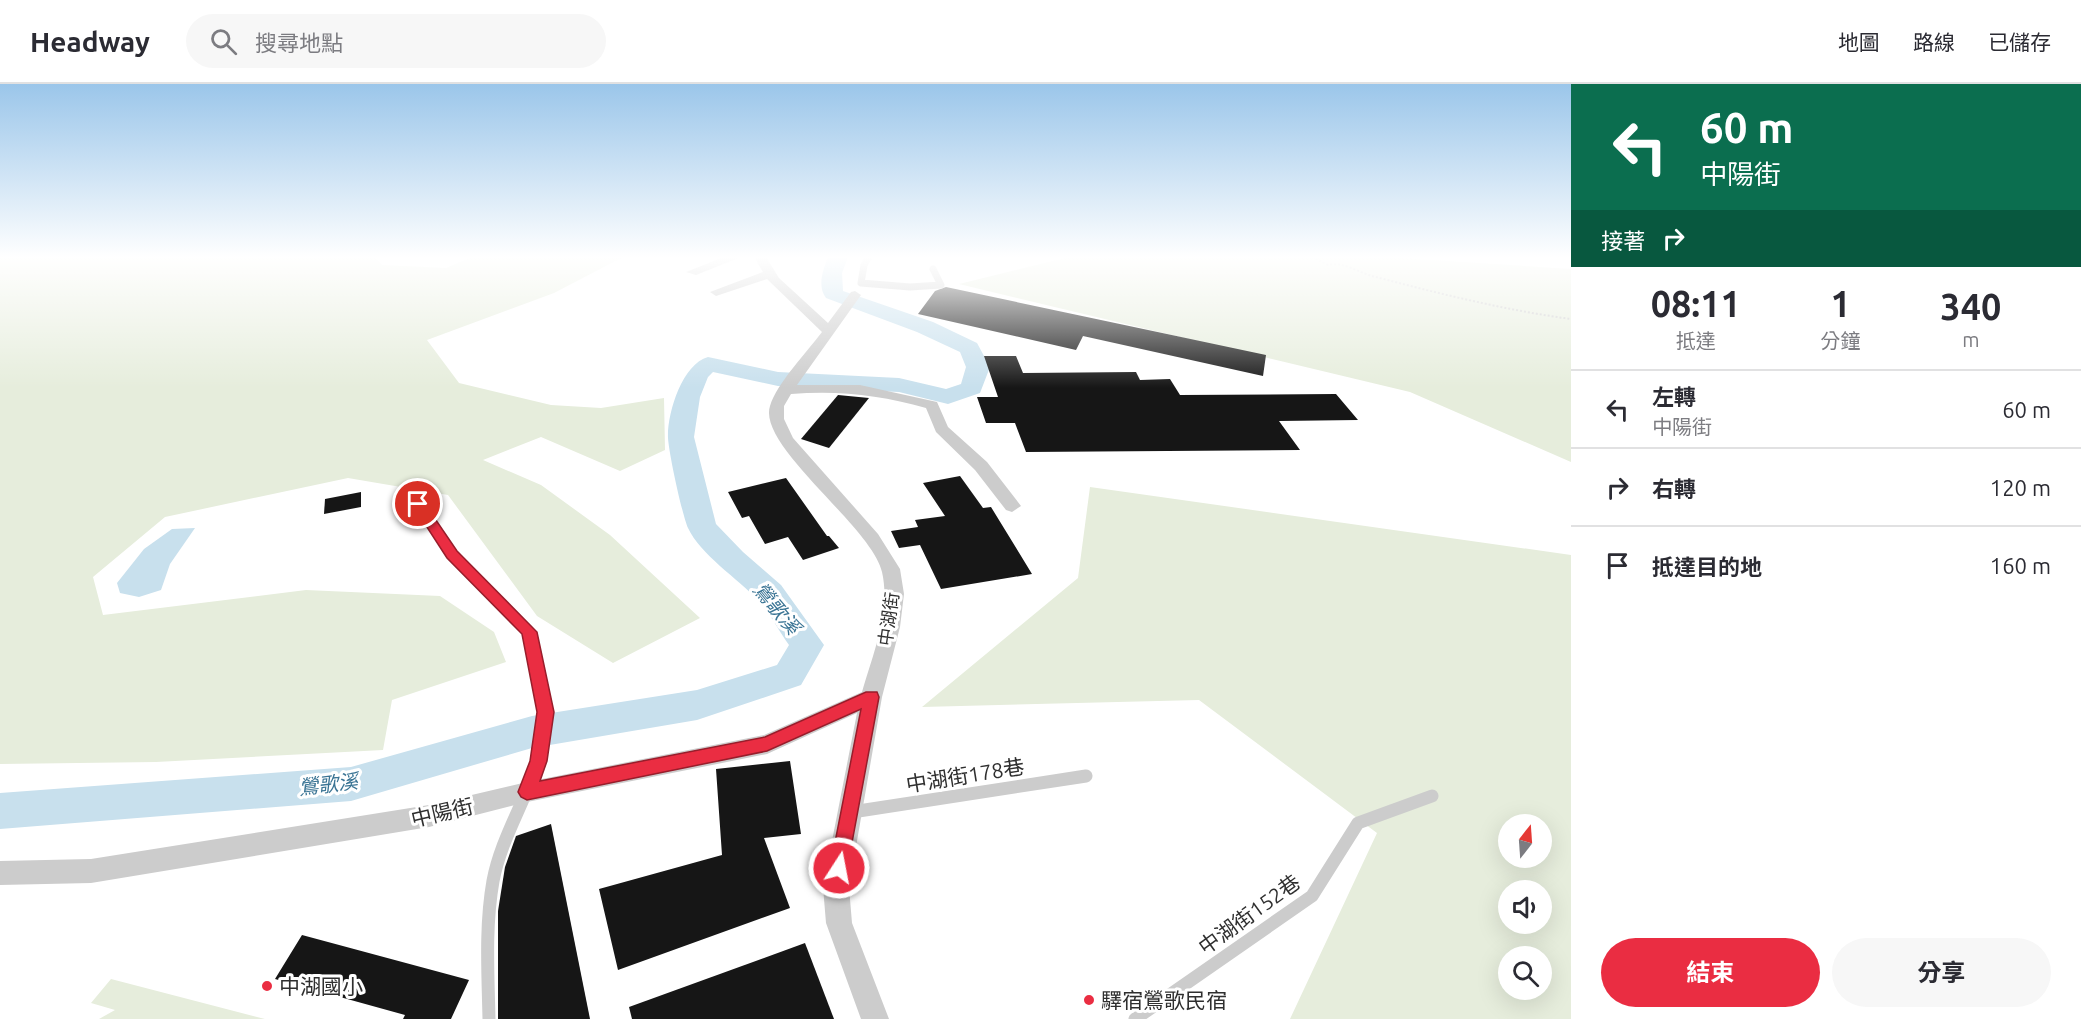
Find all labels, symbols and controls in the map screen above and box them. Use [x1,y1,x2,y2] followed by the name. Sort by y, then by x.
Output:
[186,14,606,68] search box
[207,25,240,58] icon: search
[30,26,150,57] text: Headway
[255,30,343,55] text: 搜尋地點
[1838,30,1880,54] text: 地圖
[1913,30,1955,54] text: 路線
[1988,30,2051,54] text: 已儲存
[1700,104,1794,151] text: 60 m
[1601,108,1679,186] icon: left
[1700,159,1781,189] text: 中陽街
[1657,222,1690,255] icon: right
[1601,228,1645,253] text: 接著
[1651,283,1741,324] text: 08:11
[1830,283,1851,324] text: 1
[1940,286,2001,327] text: 340
[1962,328,1979,351] text: m
[1676,329,1716,352] text: 抵達
[1821,329,1861,352] text: 分鐘
[1652,384,1696,409] text: 左轉
[1601,393,1634,426] icon: left
[2002,397,2051,422] text: 60 m
[1652,415,1712,438] text: 中陽街
[1601,471,1634,504] icon: right
[1990,475,2051,500] text: 120 m
[1652,476,1696,501] text: 右轉
[392,478,443,529] pin
[401,487,434,520] icon: arrive
[1601,549,1634,582] icon: arrive
[1990,553,2051,578] text: 160 m
[1652,554,1762,579] text: 抵達目的地
[749,578,807,641] water label: 鶯歌溪
[874,591,902,647] street label: 中湖街
[904,754,1026,796] street label: 中湖街178巷
[297,769,362,799] water label: 鶯歌溪
[409,793,475,831] street label: 中陽街
[1498,814,1552,868] north arrow
[1498,814,1552,1000] map controls
[807,836,871,900] position arrow
[1194,869,1304,959] street label: 中湖街152巷
[1498,880,1552,934] button: sound
[1601,938,1820,1007] button: 結束
[1832,938,2051,1007] button: 分享
[1498,946,1552,1000] button: search
[279,974,363,998] place label: 中湖國小
[260,979,274,993] marker: 中湖國小
[1101,988,1227,1012] place label: 驛宿鶯歌民宿
[1082,993,1096,1007] marker: 驛宿鶯歌民宿

